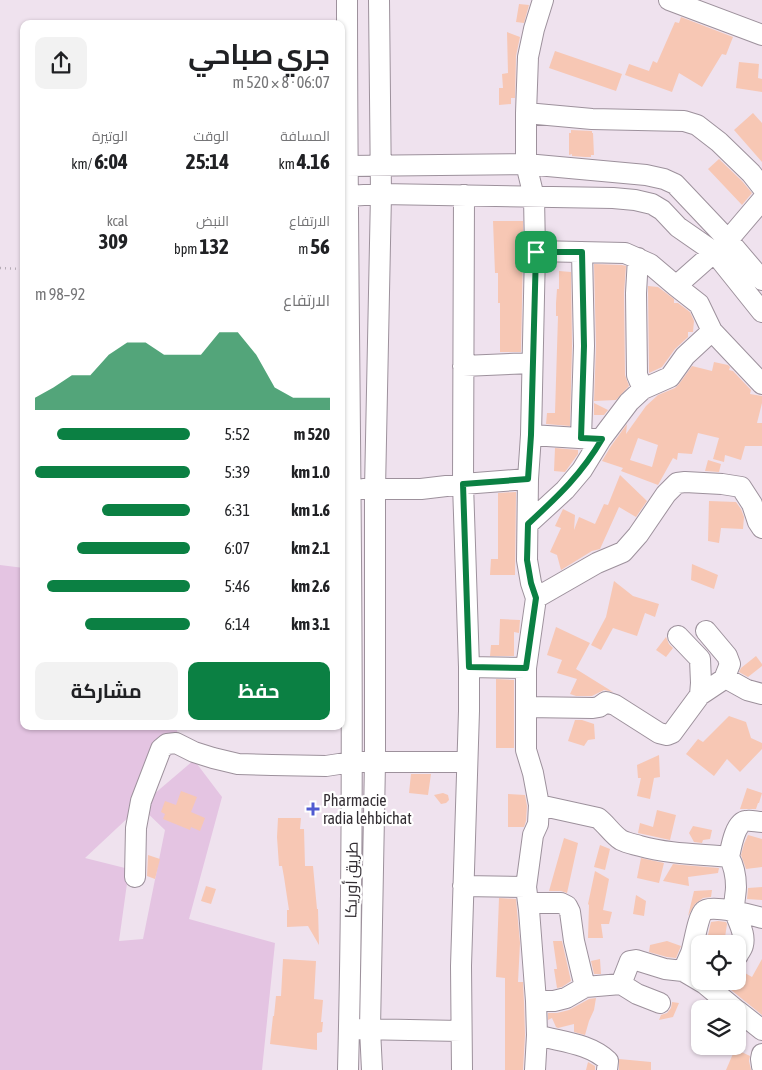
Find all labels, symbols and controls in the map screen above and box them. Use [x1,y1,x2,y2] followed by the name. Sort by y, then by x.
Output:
[35,37,87,89] button: share
[188,38,330,70] text: جري صباحي
[232,73,330,91] text: 06:07 · 8 × 520 m
[92,128,128,144] text: الوتيرة
[193,128,229,144] text: الوقت
[280,128,330,144] text: المسافة
[94,149,128,173] text: 6:04
[186,149,229,173] text: 25:14
[297,149,330,173] text: 4.16
[71,156,94,172] text: /km
[278,156,297,172] text: km
[107,213,128,229] text: kcal
[196,213,229,229] text: النبض
[289,213,330,229] text: الارتفاع
[98,229,128,253] text: 309
[515,231,557,273] pin
[199,234,229,258] text: 132
[310,234,330,258] text: 56
[522,238,550,266] icon: arrive
[174,241,199,257] text: bpm
[298,241,310,257] text: m
[35,285,85,303] text: 92–98 m
[283,291,330,309] text: الارتفاع
[225,425,250,443] text: 5:52
[294,425,330,443] text: 520 m
[225,463,250,481] text: 5:39
[291,463,330,481] text: 1.0 km
[225,501,250,519] text: 6:31
[291,501,330,519] text: 1.6 km
[224,539,250,557] text: 6:07
[291,539,330,557] text: 2.1 km
[225,577,250,595] text: 5:46
[291,577,330,595] text: 2.6 km
[225,615,250,633] text: 6:14
[291,615,330,633] text: 3.1 km
[35,662,178,720] button: مشاركة
[188,662,330,720] button: حفظ
[323,791,412,827] place label: Pharmacie radia lehbichat
[307,803,319,815] marker: Pharmacie radia lehbichat
[341,841,363,919] street label: طريق أوريكا
[691,935,746,1055] map controls
[691,935,746,990] button: locate
[691,1000,746,1055] button: layers

